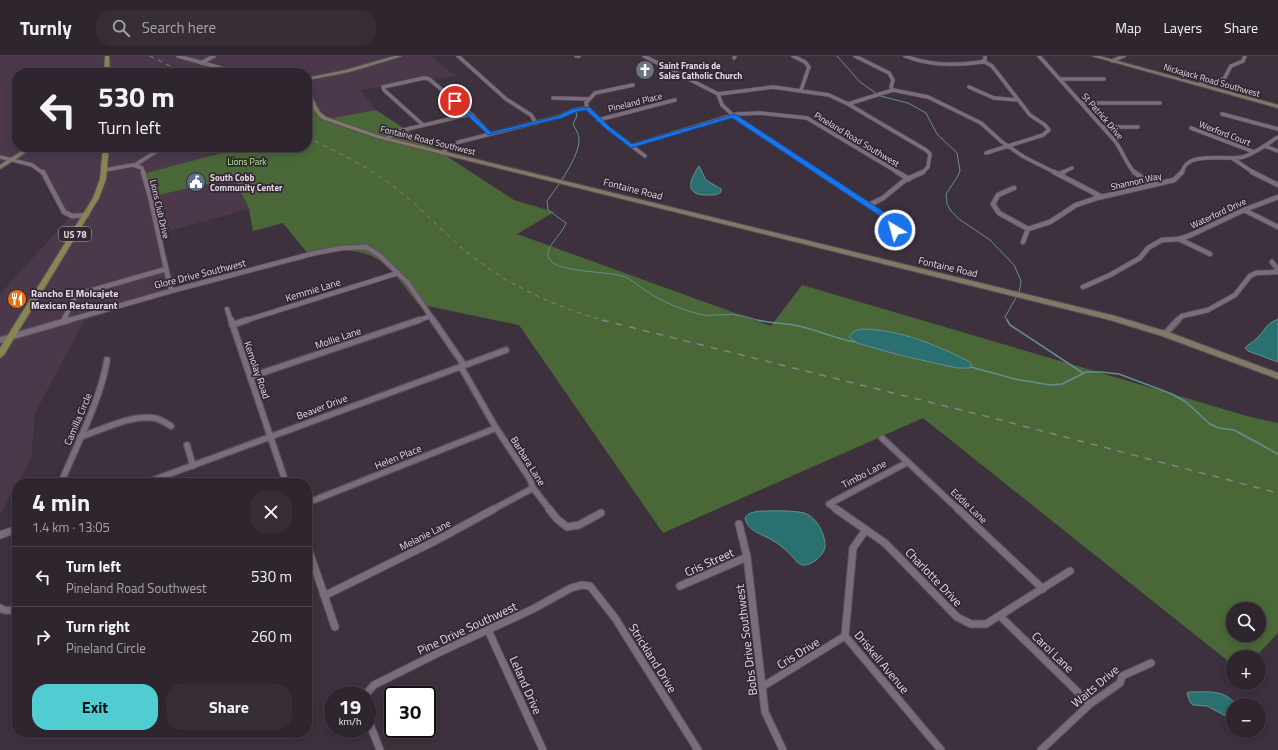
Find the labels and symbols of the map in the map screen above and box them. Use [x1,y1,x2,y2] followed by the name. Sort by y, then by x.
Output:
[634,59,656,81] church icon: Saint Francis de Sales Catholic Church
[659,59,742,82] place label: Saint Francis de Sales Catholic Church
[1162,60,1263,100] street label: Nickajack Road Southwest
[438,84,472,118] pin
[607,89,664,115] street label: Pineland Place
[1079,90,1127,142] street label: St Patrick Drive
[812,108,903,170] street label: Pineland Road Southwest
[1197,117,1253,149] street label: Wexford Court
[379,122,478,158] street label: Fontaine Road Southwest
[227,155,267,168] park label: Lions Park
[1109,169,1163,193] street label: Shannon Way
[185,171,207,193] public building icon: South Cobb Community Center
[210,171,283,194] place label: South Cobb Community Center
[602,174,664,204] street label: Fontaine Road
[147,178,173,240] street label: Lions Club Drive
[1188,194,1248,232] street label: Waterford Drive
[874,209,916,251] position arrow
[59,227,91,241] road number: US 78
[917,253,979,281] street label: Fontaine Road
[153,255,248,293] street label: Glore Drive Southwest
[284,274,342,306] street label: Kemmie Lane
[31,286,118,313] place label: Rancho El Molcajete Mexican Restaurant
[6,288,28,310] restaurant icon: Rancho El Molcajete Mexican Restaurant
[313,323,363,353] street label: Mollie Lane
[240,339,274,401] street label: Kemolay Road
[294,390,350,424] street label: Beaver Drive
[60,391,96,447] street label: Camilla Circle
[507,433,549,489] street label: Barbara Lane
[372,441,424,473] street label: Helen Place
[839,456,889,492] street label: Timbo Lane
[947,485,991,527] street label: Eddie Lane
[397,516,453,554] street label: Melanie Lane
[681,542,738,581] street label: Cris Street
[901,543,967,611] street label: Charlotte Drive
[730,583,762,697] street label: Bobs Drive Southwest
[414,596,521,660] street label: Pine Drive Southwest
[624,620,682,696] street label: Strickland Drive
[850,626,914,698] street label: Driskell Avenue
[1027,627,1079,677] street label: Carol Lane
[773,632,823,674] street label: Cris Drive
[505,653,547,717] street label: Leland Drive
[1067,660,1123,712] street label: Waits Drive
[384,686,436,738] speed limit sign: 30

